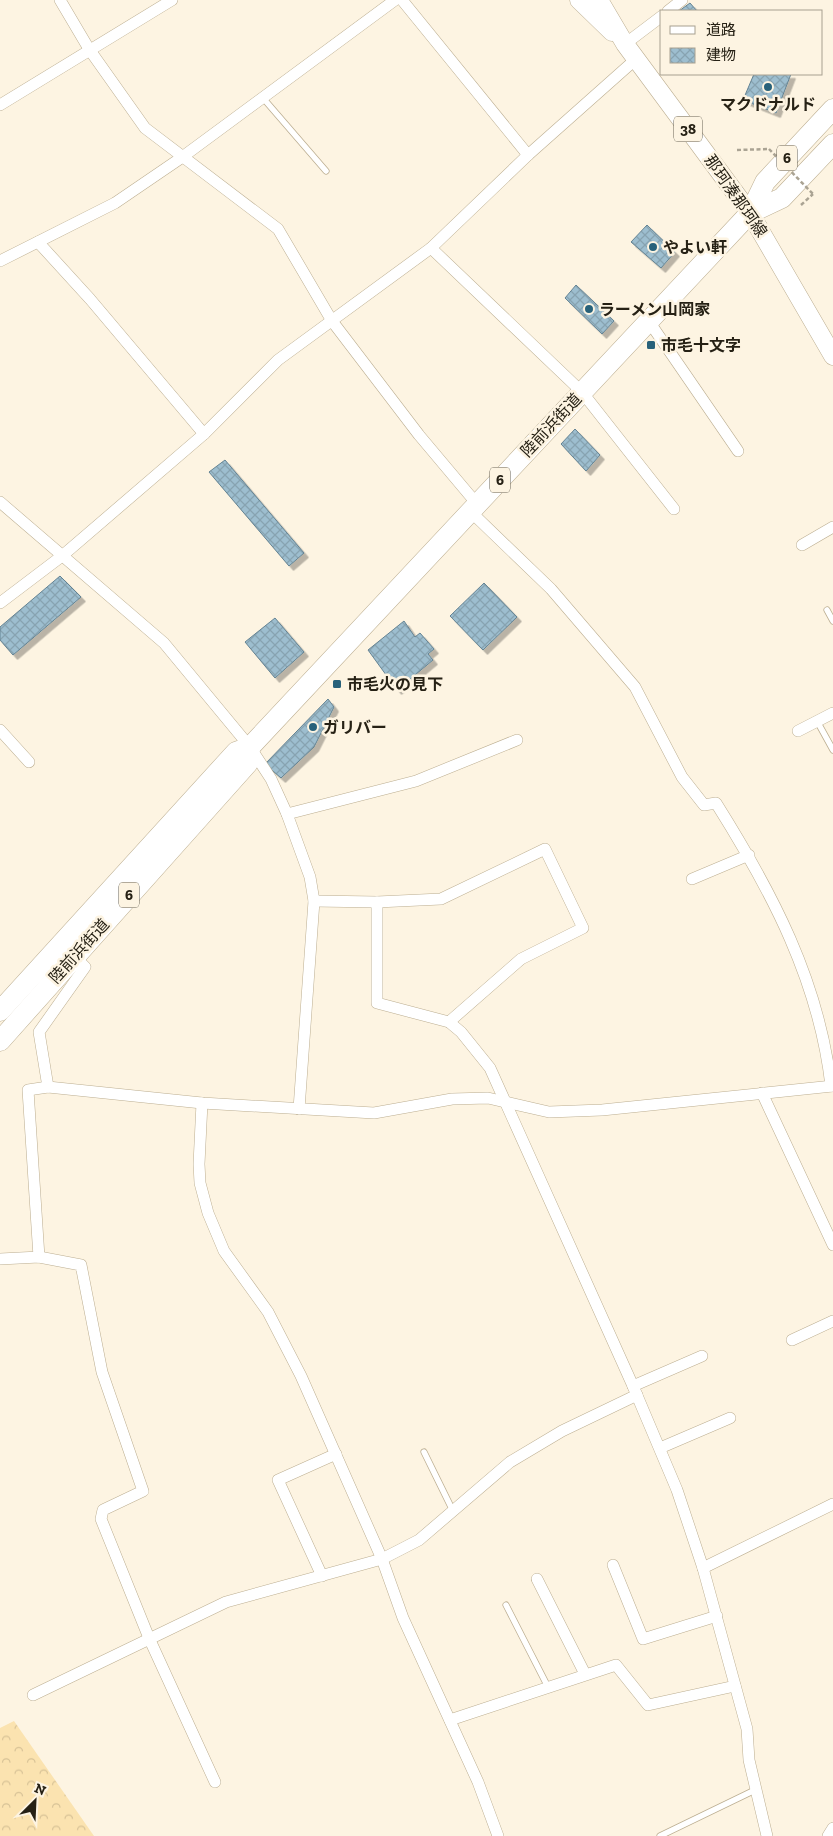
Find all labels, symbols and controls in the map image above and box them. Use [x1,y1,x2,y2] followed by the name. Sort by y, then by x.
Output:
[660,10,823,75] legend
[706,21,736,39] text: 道路
[706,46,736,64] text: 建物
[762,81,774,93] marker: マクドナルド
[720,95,816,114] place label: マクドナルド
[674,116,702,142] road number: 38
[777,146,797,170] road number: 6
[701,151,771,241] street label: 那珂湊那珂線
[663,238,727,257] place label: やよい軒
[647,241,659,253] marker: やよい軒
[599,300,710,319] place label: ラーメン山岡家
[583,303,595,315] marker: ラーメン山岡家
[661,336,741,355] place label: 市毛十文字
[645,339,657,351] marker: 市毛十文字
[517,389,585,461] street label: 陸前浜街道
[490,468,510,492] road number: 6
[347,675,443,694] place label: 市毛火の見下
[331,678,343,690] marker: 市毛火の見下
[323,718,387,737] place label: ガリバー
[307,721,319,733] marker: ガリバー
[119,882,139,908] road number: 6
[45,915,113,987] street label: 陸前浜街道
[10,1776,60,1826] north arrow
[32,1780,49,1800] text: N

